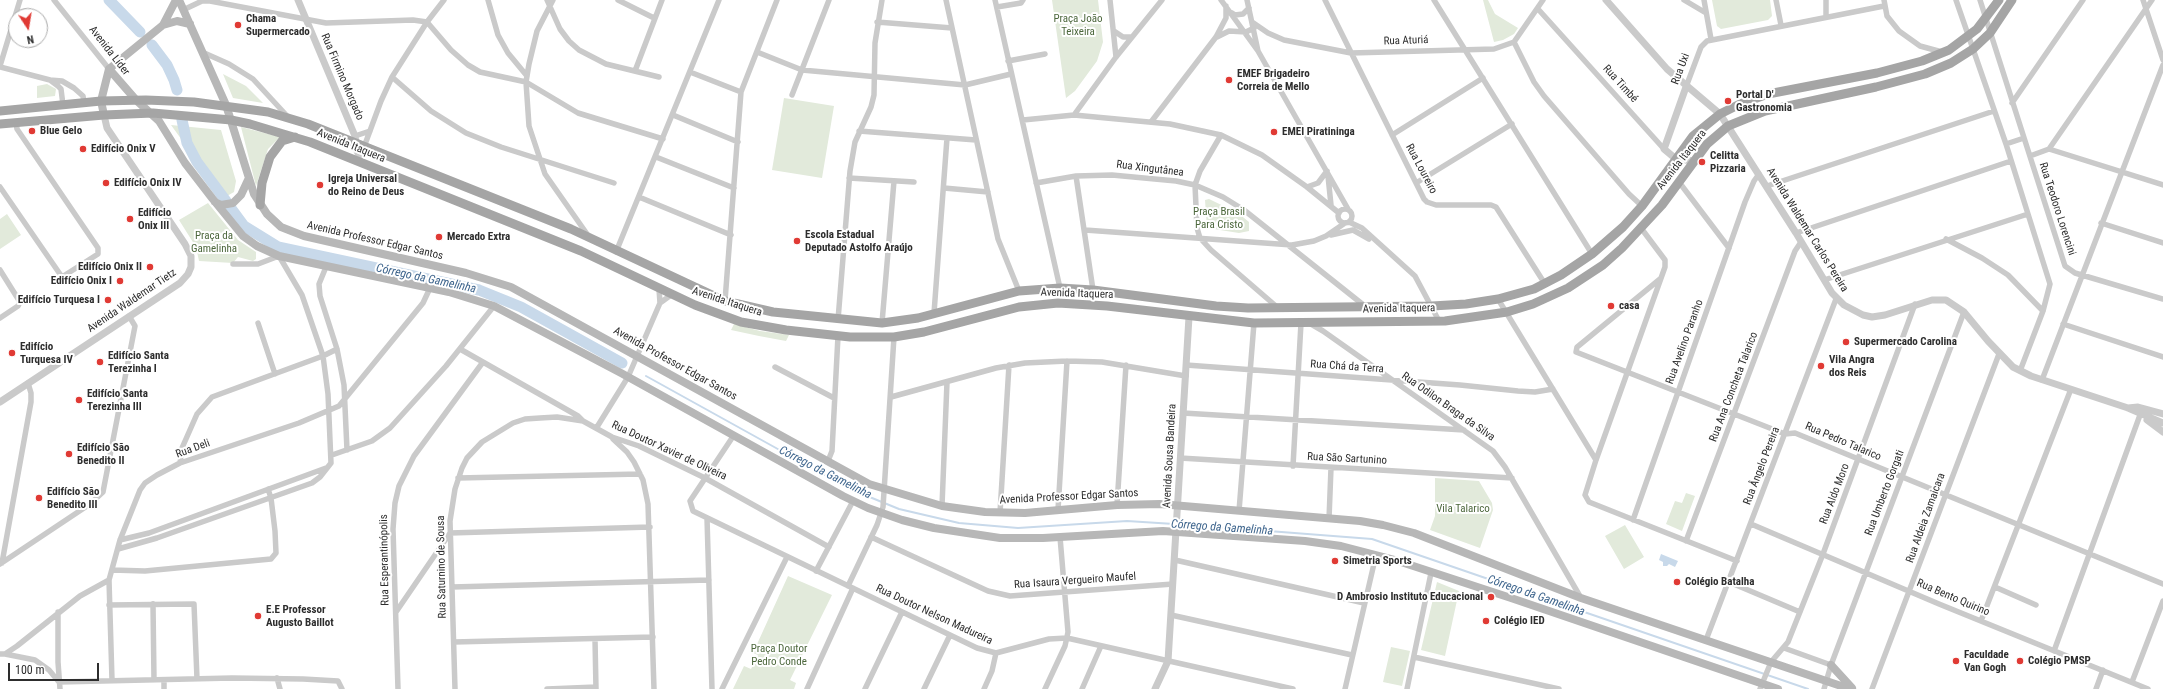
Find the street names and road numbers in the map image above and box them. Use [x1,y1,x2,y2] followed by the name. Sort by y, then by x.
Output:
[86,24,132,78] street label: Avenida Líder
[318,32,366,122] street label: Rua Firmino Morgado
[1383,34,1429,48] street label: Rua Aturiá
[1669,51,1693,87] street label: Rua Uxi
[1600,62,1640,106] street label: Rua Timbé
[315,126,387,166] street label: Avenida Itaquera
[1654,127,1710,193] street label: Avenida Itaquera
[1402,142,1440,196] street label: Rua Loureiro
[1116,158,1184,180] street label: Rua Xingutânea
[2036,161,2078,257] street label: Rua Teodoro Lorencini
[1763,165,1851,295] street label: Avenida Waldemar Carlos Pereira
[306,219,444,263] street label: Avenida Professor Edgar Santos
[85,266,179,336] street label: Avenida Waldemar Tietz
[690,285,764,319] street label: Avenida Itaquera
[1040,286,1114,302] street label: Avenida Itaquera
[1664,298,1706,386] street label: Rua Avelino Paranho
[1363,302,1435,316] street label: Avenida Itaquera
[611,324,739,404] street label: Avenida Professor Edgar Santos
[1707,330,1761,444] street label: Rua Ana Concheta Talarico
[1310,358,1384,376] street label: Rua Chá da Terra
[1399,370,1497,444] street label: Rua Odilon Braga da Silva
[1161,403,1179,509] street label: Avenida Sousa Bandeira
[609,418,729,484] street label: Rua Doutor Xavier de Oliveira
[1803,420,1883,464] street label: Rua Pedro Talarico
[1741,425,1783,507] street label: Rua Ângelo Pereira
[174,437,212,461] street label: Rua Deli
[1863,448,1907,538] street label: Rua Umberto Gorgati
[1307,450,1387,468] street label: Rua São Sartunino
[1817,462,1853,526] street label: Rua Aldo Moro
[1904,471,1948,565] street label: Rua Aldeia Zamaicara
[999,487,1139,507] street label: Avenida Professor Edgar Santos
[378,514,392,606] street label: Rua Esperantinópolis
[435,515,449,619] street label: Rua Saturnino de Sousa
[1014,570,1136,592] street label: Rua Isaura Vergueiro Maufel
[1915,577,1991,619] street label: Rua Bento Quirino
[874,582,994,648] street label: Rua Doutor Nelson Madureira

